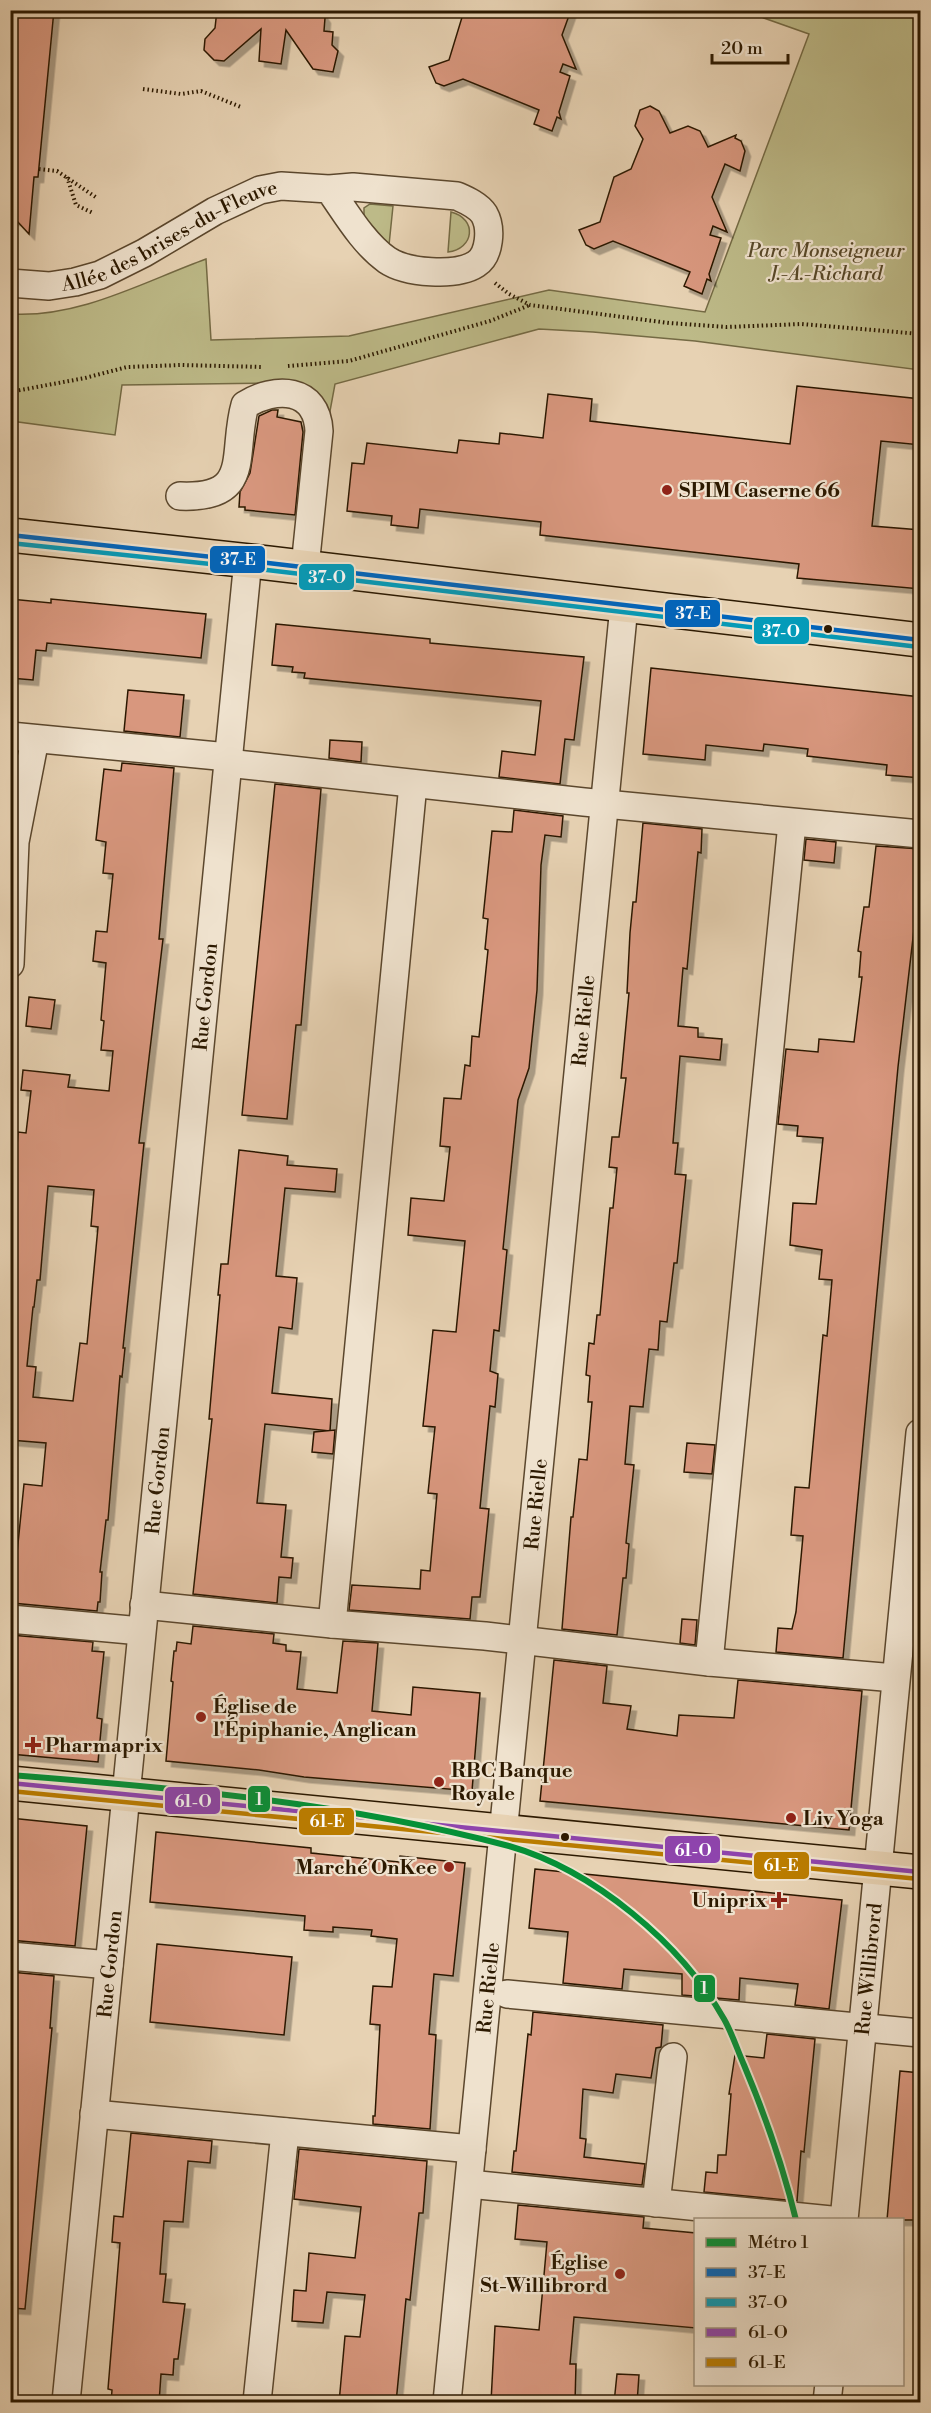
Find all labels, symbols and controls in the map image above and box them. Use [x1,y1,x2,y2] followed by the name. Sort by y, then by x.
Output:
[712,27,788,65] scale bar
[721,37,763,60] text: 20 m
[59,176,280,298] street label: Allée des brises-du-Fleuve
[747,239,905,287] park label: Parc Monseigneur J.-A.-Richard
[679,479,840,504] place label: SPIM Caserne 66
[660,483,674,497] marker: SPIM Caserne 66
[209,545,266,574] line badge: 37-E
[220,550,256,570] text: 37-E
[298,563,355,591] line badge: 37-O
[308,568,346,588] text: 37-O
[664,599,721,628] line badge: 37-E
[675,604,711,624] text: 37-E
[753,616,810,645] line badge: 37-O
[762,622,800,642] text: 37-O
[822,623,834,635] unlabelled marker
[189,942,224,1052] street label: Rue Gordon
[568,974,602,1068] street label: Rue Rielle
[141,1425,176,1536] street label: Rue Gordon
[520,1458,554,1551] street label: Rue Rielle
[213,1694,417,1743] place label: Église de l'Épiphanie, Anglican
[194,1710,208,1724] marker: Église de l'Épiphanie, Anglican
[45,1734,163,1759] place label: Pharmaprix
[26,1738,40,1752] marker: Pharmaprix
[451,1759,573,1807] place label: RBC Banque Royale
[432,1775,446,1789] marker: RBC Banque Royale
[247,1785,271,1813] line badge: 1
[164,1786,221,1815] line badge: 61-O
[255,1790,263,1810] text: 1
[174,1792,212,1812] text: 61-O
[298,1807,355,1836] line badge: 61-E
[803,1807,884,1832] place label: Liv Yoga
[784,1811,798,1825] marker: Liv Yoga
[310,1812,344,1832] text: 61-E
[559,1831,571,1843] unlabelled marker
[664,1835,721,1864] line badge: 61-O
[674,1841,712,1861] text: 61-O
[753,1851,810,1880] line badge: 61-E
[295,1856,437,1881] place label: Marché OnKee
[764,1856,798,1876] text: 61-E
[442,1860,456,1874] marker: Marché OnKee
[692,1889,767,1914] place label: Uniprix
[772,1893,786,1907] marker: Uniprix
[851,1901,889,2037] street label: Rue Willibrord
[93,1909,129,2019] street label: Rue Gordon
[472,1941,506,2035] street label: Rue Rielle
[693,1974,716,2003] line badge: 1
[700,1979,708,1999] text: 1
[694,2218,904,2386] legend
[748,2231,809,2254] text: Métro 1
[480,2250,608,2299] place label: Église St-Willibrord
[748,2261,786,2284] text: 37-E
[613,2267,627,2281] marker: Église St-Willibrord
[748,2291,788,2314] text: 37-O
[748,2321,788,2344] text: 61-O
[748,2351,786,2374] text: 61-E

